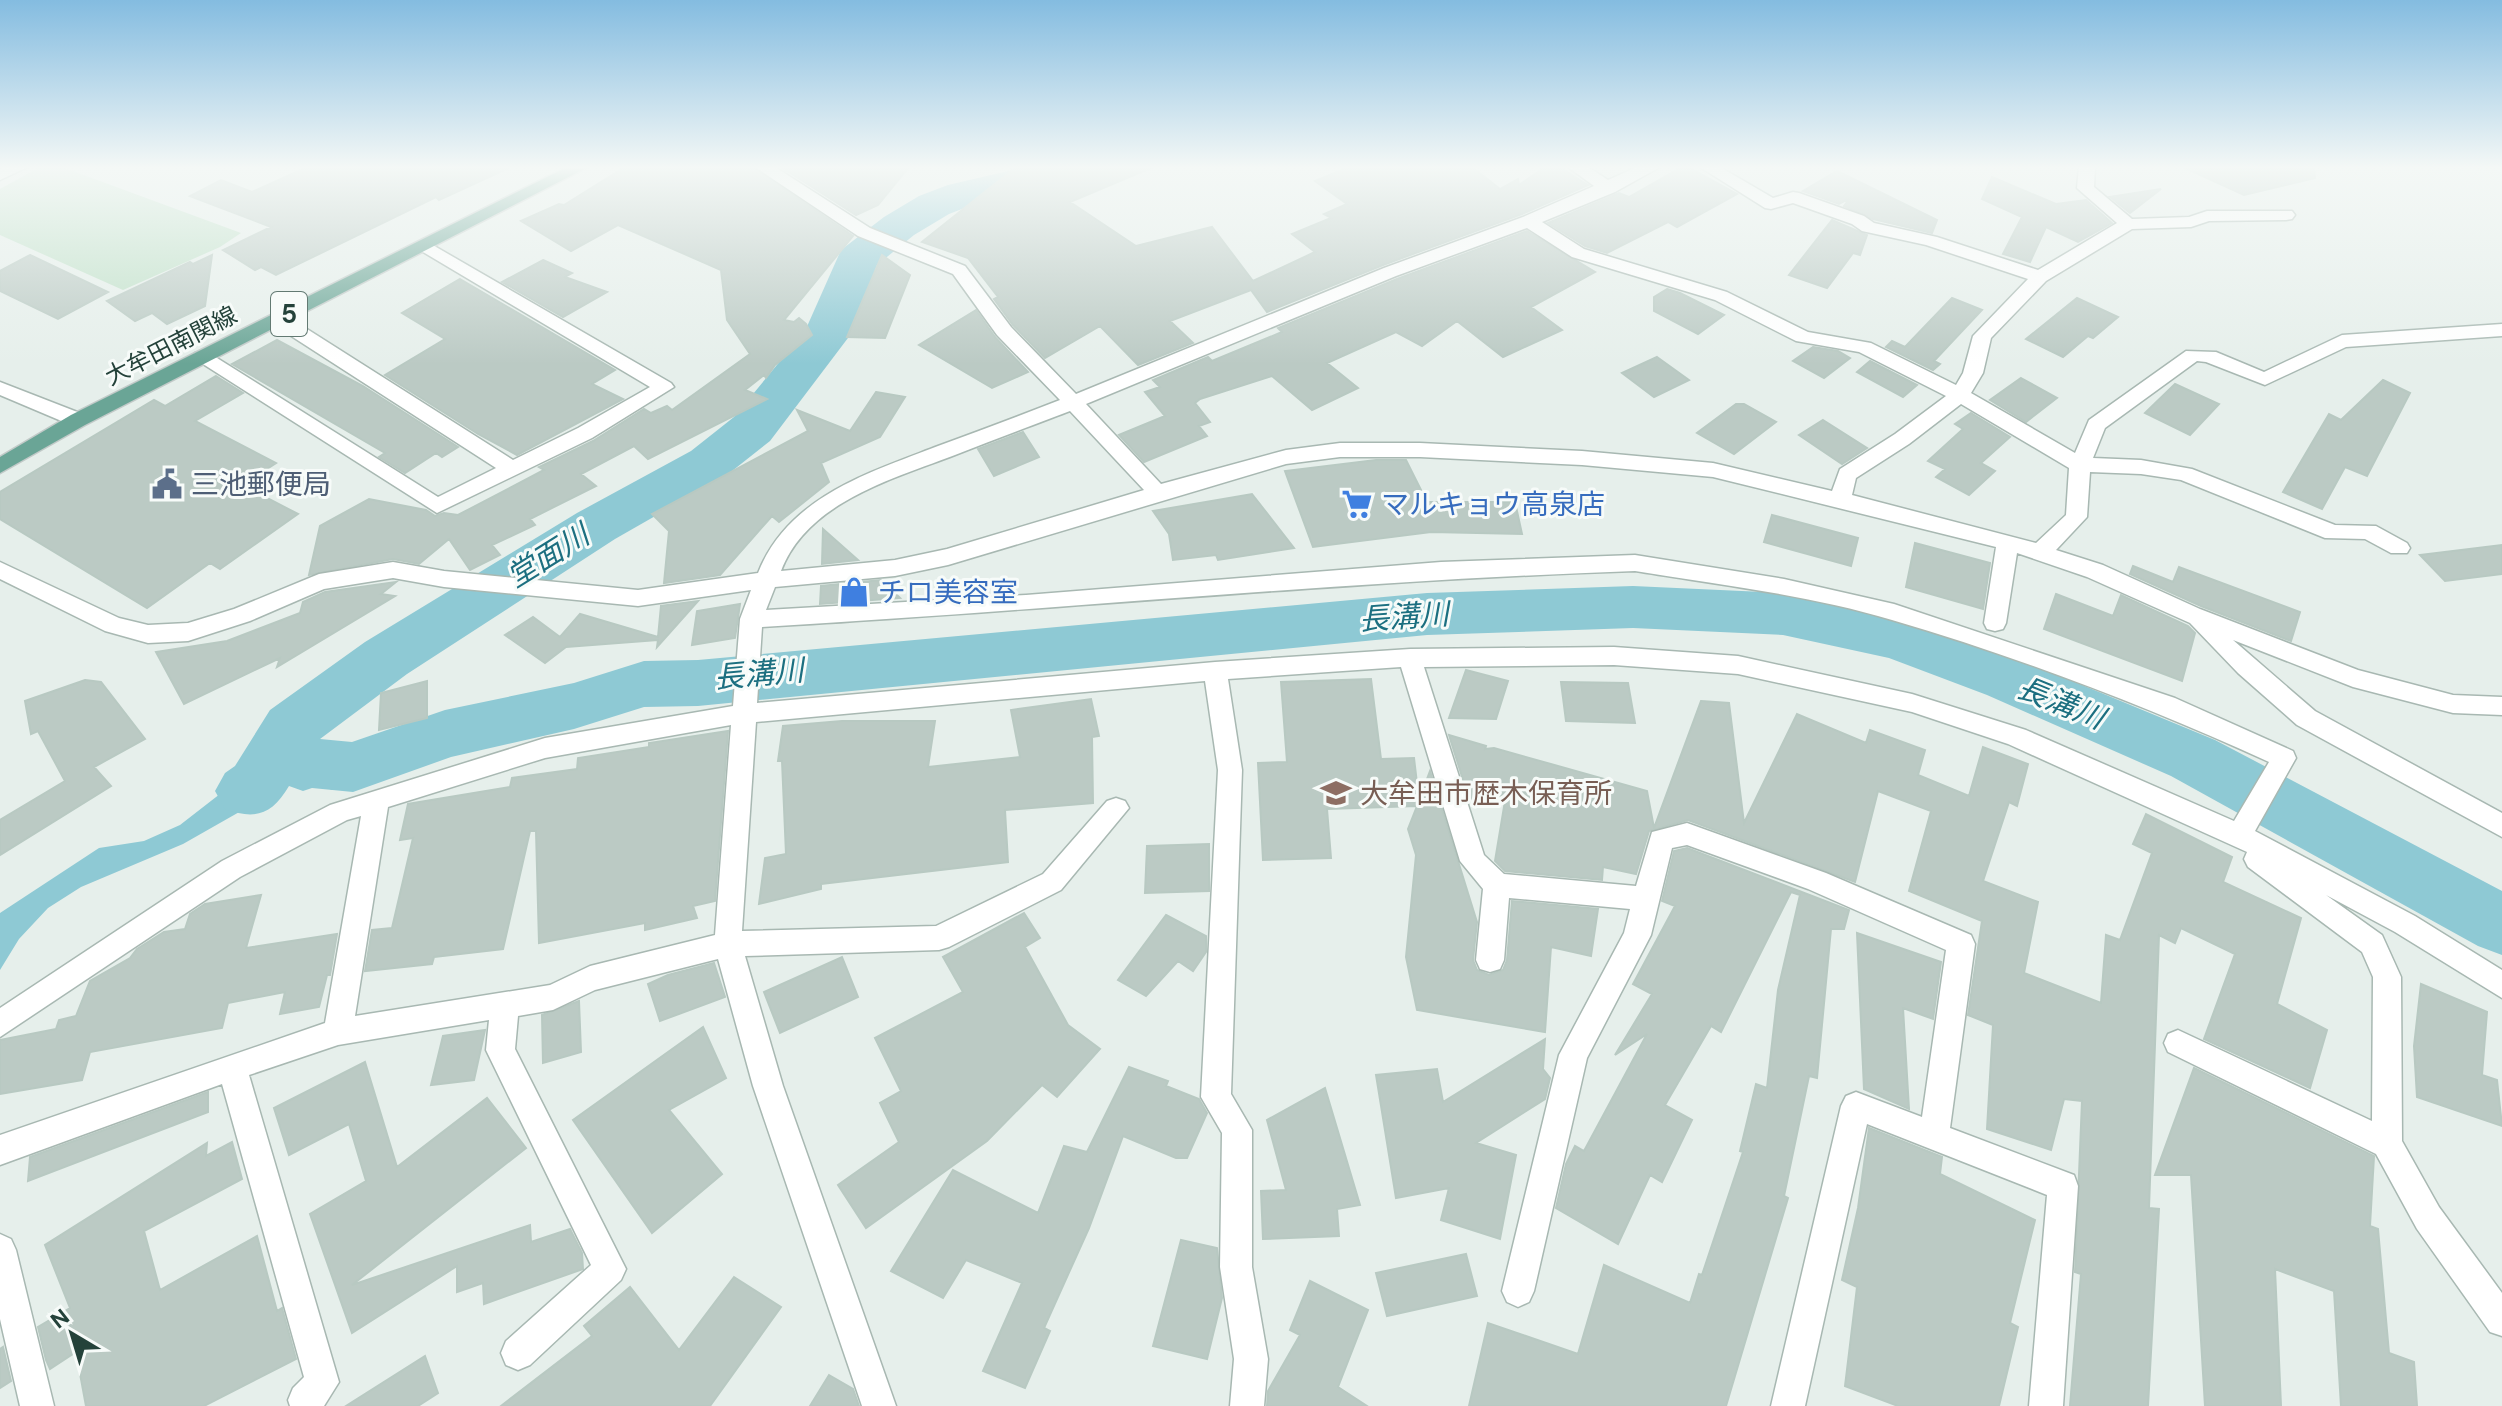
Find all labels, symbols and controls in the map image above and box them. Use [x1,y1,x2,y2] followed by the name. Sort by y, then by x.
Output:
[271,292,307,336] road number: 5
[100,299,242,392] street label: 大牟田南関線
[191,466,331,503] place label: 三池郵便局
[150,467,184,501] public building icon: 三池郵便局
[1381,486,1605,523] place label: マルキョウ高泉店
[1340,487,1374,521] supermarket icon: マルキョウ高泉店
[499,514,599,596] water label: 堂面川
[878,574,1018,611] place label: チロ美容室
[837,575,871,609] shop icon: チロ美容室
[1358,594,1453,639] water label: 長溝川
[712,650,808,697] water label: 長溝川
[2012,668,2113,739] water label: 長溝川
[1360,775,1612,812] place label: 大牟田市歴木保育所
[1319,776,1353,810] school or university icon: 大牟田市歴木保育所
[32,1294,112,1374] north arrow
[45,1302,75,1335] text: N

